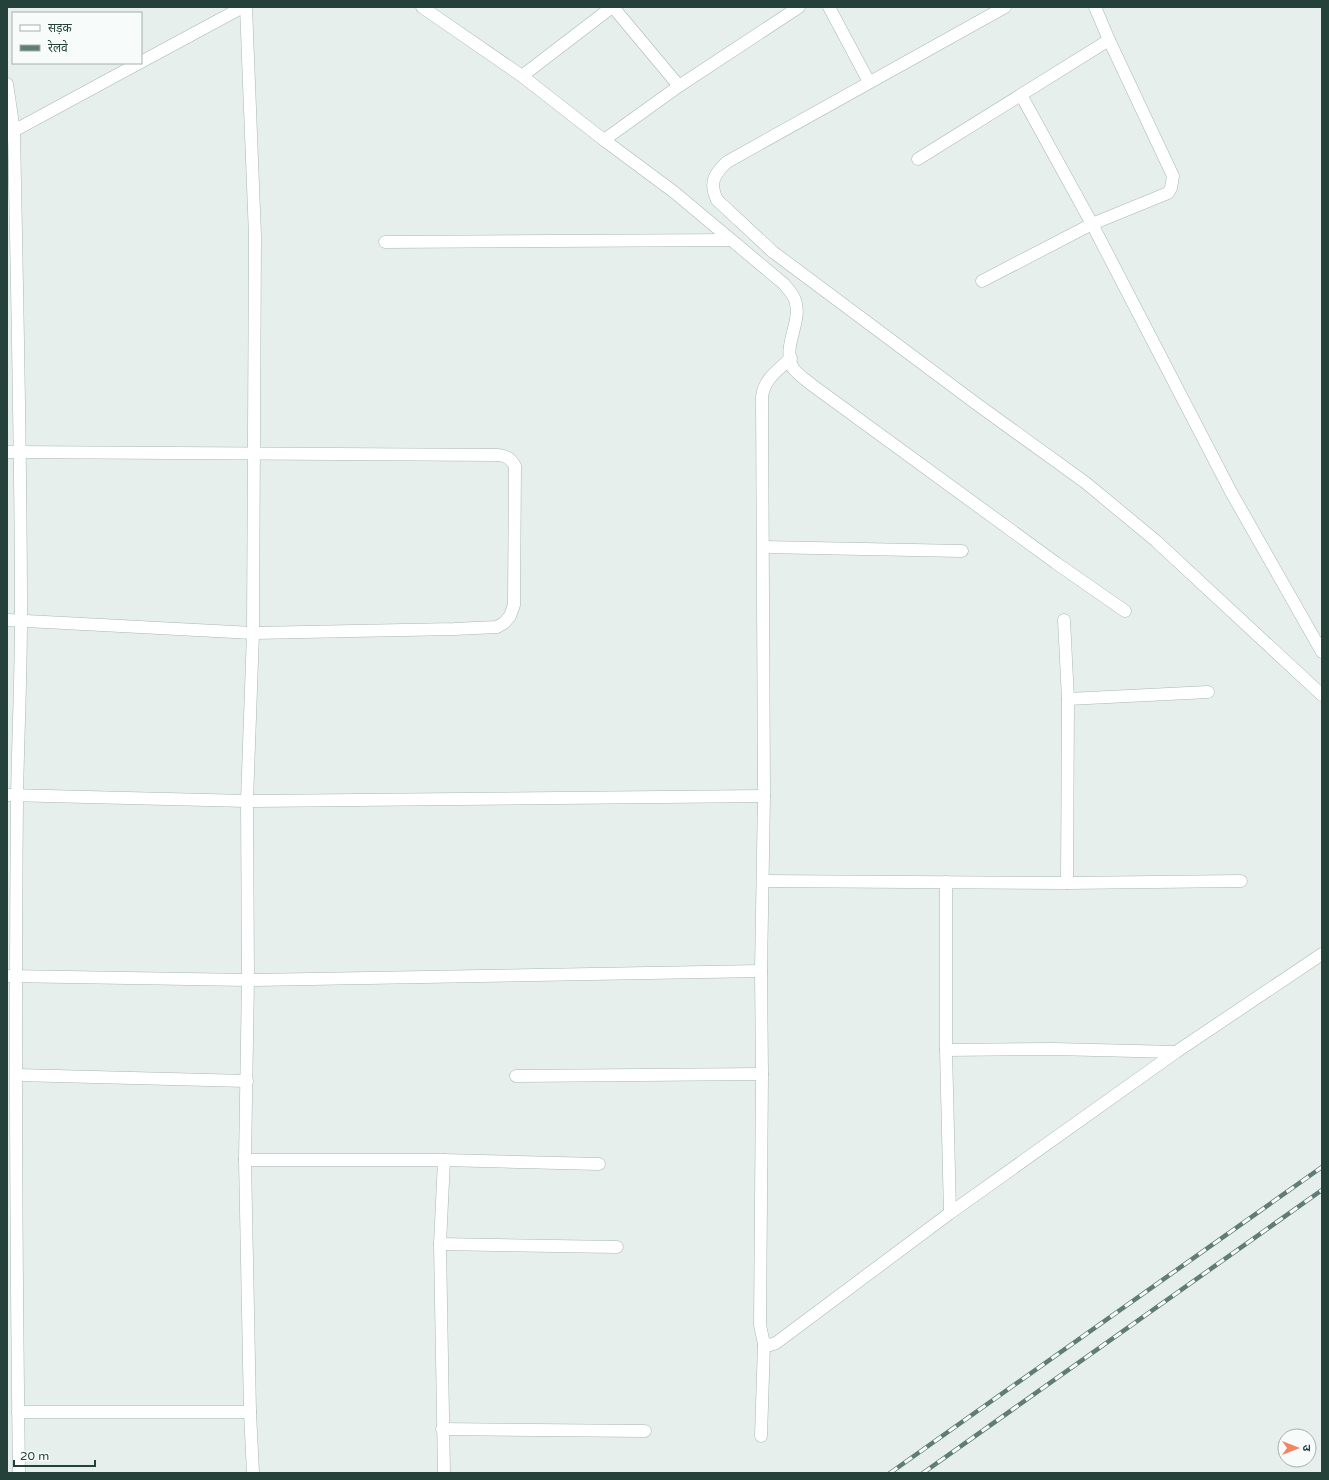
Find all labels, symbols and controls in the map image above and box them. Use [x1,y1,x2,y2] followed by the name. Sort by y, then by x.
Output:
[12,12,142,64] legend
[48,21,73,35] text: सड़क
[48,40,68,55] text: रेलवे
[1277,1428,1317,1468] north arrow
[14,1442,95,1468] scale bar
[1300,1445,1313,1452] text: उ
[20,1449,49,1463] text: 20 m

